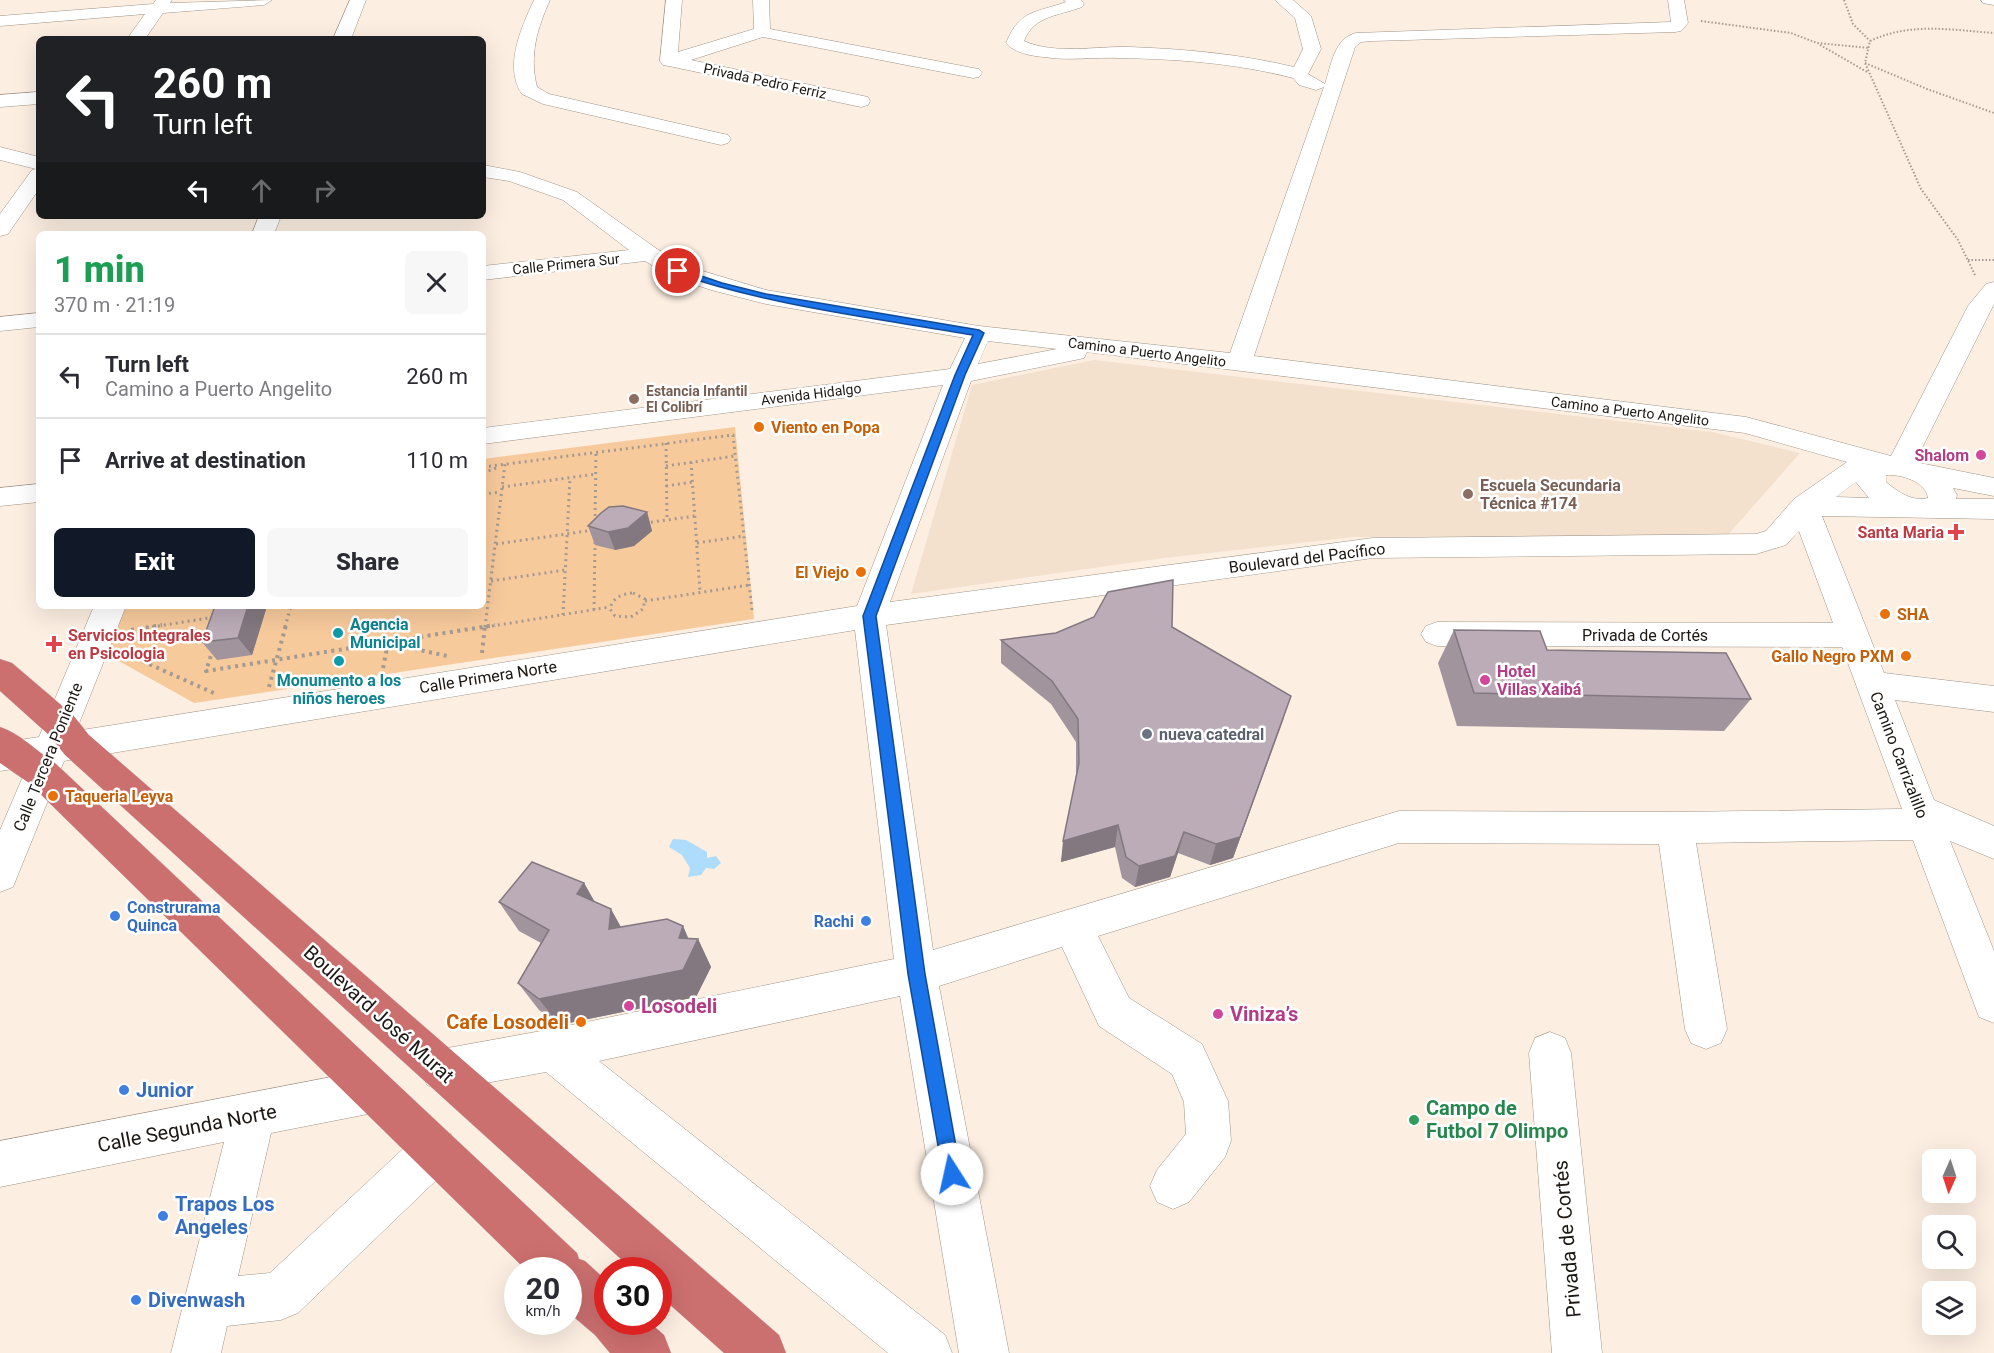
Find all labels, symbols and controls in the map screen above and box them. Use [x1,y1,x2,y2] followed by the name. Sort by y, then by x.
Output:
[153,59,272,108] text: 260 m
[54,60,132,138] icon: left
[702,60,828,102] street label: Privada Pedro Ferriz
[153,109,253,141] text: Turn left
[182,174,215,207] icon: left
[245,174,278,207] icon: ahead
[308,174,341,207] icon: right
[652,245,703,296] pin
[54,249,145,291] text: 1 min
[512,250,621,278] street label: Calle Primera Sur
[405,251,468,314] button: close
[661,254,694,287] icon: arrive
[54,293,175,317] text: 370 m · 21:19
[1067,334,1227,370] street label: Camino a Puerto Angelito
[105,352,189,377] text: Turn left
[54,360,87,393] icon: left
[406,364,468,389] text: 260 m
[105,377,332,401] text: Camino a Puerto Angelito
[760,380,862,408] street label: Avenida Hidalgo
[646,383,748,415] place label: Estancia Infantil El Colibrí
[627,392,641,406] marker: Estancia Infantil El Colibrí
[1550,393,1710,429] street label: Camino a Puerto Angelito
[771,418,880,437] place label: Viento en Popa
[752,420,766,434] marker: Viento en Popa
[54,444,87,477] icon: arrive
[1915,446,1969,465] place label: Shalom
[105,448,306,473] text: Arrive at destination
[406,448,468,473] text: 110 m
[1974,448,1988,462] marker: Shalom
[1480,476,1621,513] place label: Escuela Secundaria Técnica #174
[1461,487,1475,501] marker: Escuela Secundaria Técnica #174
[1857,523,1944,542] place label: Santa Maria
[1949,525,1963,539] marker: Santa Maria
[54,528,255,597] button: Exit
[267,528,468,597] button: Share
[1228,539,1386,577] street label: Boulevard del Pacífico
[795,563,849,582] place label: El Viejo
[854,565,868,579] marker: El Viejo
[1897,605,1929,624] place label: SHA
[1878,607,1892,621] marker: SHA
[350,615,421,652] place label: Agencia Municipal
[68,626,211,663] place label: Servicios Integrales en Psicologia
[331,626,345,640] marker: Agencia Municipal
[1582,626,1708,645] street label: Privada de Cortés
[45,635,63,653] marker: Servicios Integrales en Psicologia
[1771,647,1894,666] place label: Gallo Negro PXM
[1899,649,1913,663] marker: Gallo Negro PXM
[332,654,346,668] marker: Monumento a los niños heroes
[418,657,558,697] street label: Calle Primera Norte
[1497,662,1582,699] place label: Hotel Villas Xaibá
[277,671,401,708] place label: Monumento a los niños heroes
[1478,673,1492,687] marker: Hotel Villas Xaibá
[9,680,87,834] street label: Calle Tercera Poniente
[1866,689,1932,821] street label: Camino Carrizalillo
[1159,725,1264,744] place label: nueva catedral
[1140,727,1154,741] marker: nueva catedral
[65,787,174,806] place label: Taqueria Leyva
[46,789,60,803] marker: Taqueria Leyva
[127,898,221,935] place label: Construrama Quinca
[108,909,122,923] marker: Construrama Quinca
[814,912,854,931] place label: Rachi
[859,914,873,928] marker: Rachi
[299,940,459,1088] street label: Boulevard José Murat
[641,994,717,1018] place label: Losodeli
[622,999,636,1013] marker: Losodeli
[1230,1002,1298,1026] place label: Viniza’s
[1211,1007,1225,1021] marker: Viniza’s
[446,1010,569,1034] place label: Cafe Losodeli
[574,1015,588,1029] marker: Cafe Losodeli
[136,1078,194,1102] place label: Junior
[117,1083,131,1097] marker: Junior
[1426,1096,1568,1143] place label: Campo de Futbol 7 Olimpo
[95,1099,279,1157] street label: Calle Segunda Norte
[1407,1113,1421,1127] marker: Campo de Futbol 7 Olimpo
[920,1142,984,1206] position arrow
[1922,1149,1976,1203] north arrow
[1922,1149,1976,1335] map controls
[1548,1159,1586,1319] street label: Privada de Cortés
[175,1192,275,1239] place label: Trapos Los Angeles
[156,1209,170,1223] marker: Trapos Los Angeles
[1922,1215,1976,1269] button: search
[594,1257,672,1335] speed limit sign: 30
[526,1271,560,1306] text: 20
[1922,1281,1976,1335] button: layers
[148,1288,245,1312] place label: Divenwash
[129,1293,143,1307] marker: Divenwash
[525,1302,561,1320] text: km/h

